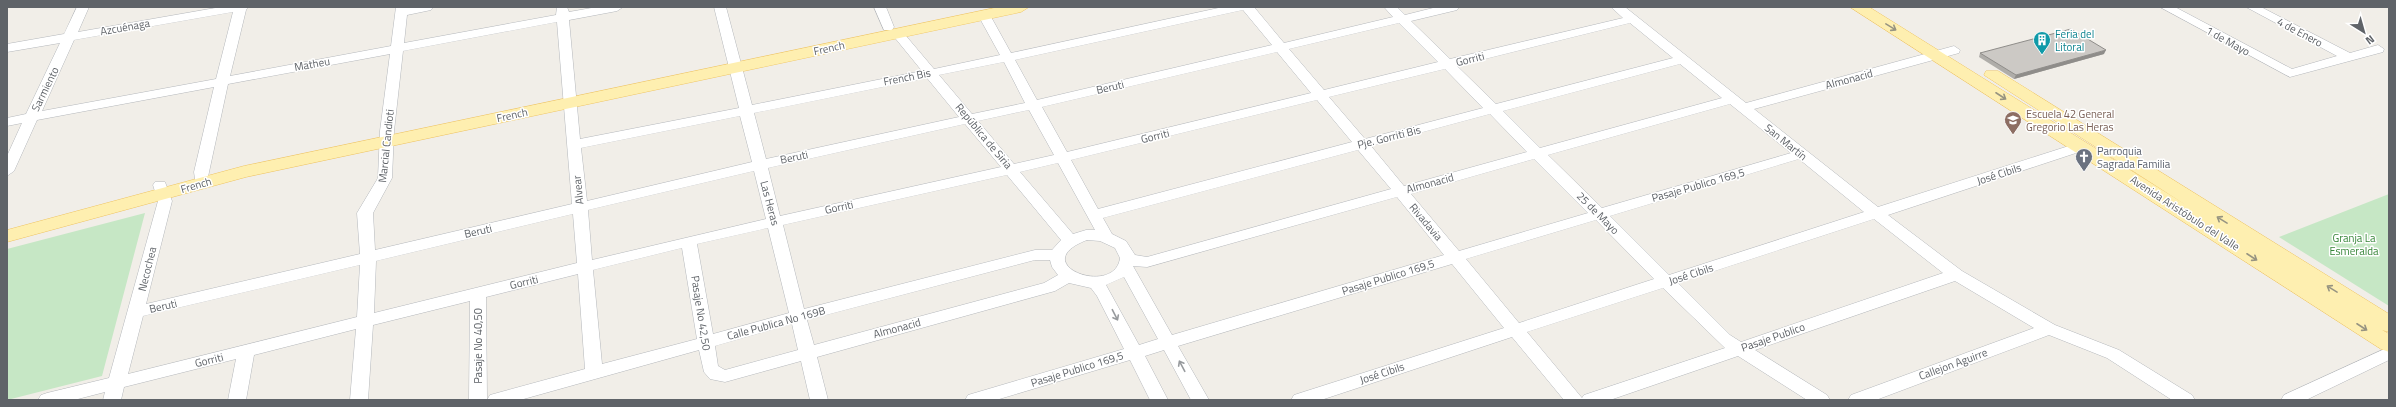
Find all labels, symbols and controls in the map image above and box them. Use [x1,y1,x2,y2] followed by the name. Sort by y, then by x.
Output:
[2344,12,2384,52] north arrow
[2274,13,2326,51] street label: 4 de Enero
[99,15,152,39] street label: Azcuénaga
[2203,22,2253,60] street label: 1 de Mayo
[1885,24,1897,32] one-way arrow
[2055,26,2094,55] place label: Feria del Litoral
[2032,30,2052,55] building icon: Feria del Litoral
[2362,31,2378,49] text: N
[812,37,846,59] street label: French
[1454,48,1486,70] street label: Gorriti
[293,53,331,75] street label: Matheu
[27,64,63,114] street label: Sarmiento
[882,65,932,89] street label: French Bis
[1823,65,1875,93] street label: Almonacid
[1094,76,1126,98] street label: Beruti
[1995,93,2007,101] one-way arrow
[952,100,1017,173] street label: República de Siria
[495,104,529,126] street label: French
[2026,106,2114,135] place label: Escuela 42 General Gregorio Las Heras
[374,108,398,184] street label: Marcial Candioti
[2003,110,2023,135] school or university icon: Escuela 42 General Gregorio Las Heras
[1761,120,1811,164] street label: San Martín
[1356,121,1422,153] street label: Pje. Gorriti Bis
[1139,125,1171,147] street label: Gorriti
[2097,143,2171,172] place label: Parroquia Sagrada Familia
[779,146,809,168] street label: Beruti
[2074,147,2094,172] church icon: Parroquia Sagrada Familia
[1975,159,2023,189] street label: José Cibils
[1650,164,1746,206] street label: Pasaje Publico 169,5
[1404,169,1456,197] street label: Almonacid
[2127,172,2243,255] street label: Avenida Aristóbulo del Valle
[179,173,213,197] street label: French
[569,174,587,205] street label: Alvear
[756,179,784,227] street label: Las Heras
[1573,188,1623,238] street label: 25 de Mayo
[823,196,855,218] street label: Gorriti
[1406,200,1447,245] street label: Rivadavia
[2217,216,2228,224] one-way arrow
[462,220,494,242] street label: Beruti
[2329,230,2379,259] park label: Granja La Esmeralda
[134,245,160,293] street label: Necochea
[2246,253,2257,261] one-way arrow
[1340,255,1436,299] street label: Pasaje Publico 169,5
[1667,259,1715,289] street label: José Cibils
[508,271,540,293] street label: Gorriti
[687,274,715,352] street label: Pasaje No 42,50
[2327,285,2338,293] one-way arrow
[147,295,179,317] street label: Beruti
[725,302,827,344] street label: Calle Publica No 169B
[470,308,486,384] street label: Pasaje No 40,50
[1112,309,1119,321] one-way arrow
[871,314,923,342] street label: Almonacid
[1739,319,1807,355] street label: Pasaje Publico
[2356,323,2367,331] one-way arrow
[1916,344,1990,384] street label: Callejon Aguirre
[1029,347,1125,391] street label: Pasaje Publico 169,5
[193,349,225,371] street label: Gorriti
[1358,358,1406,388] street label: José Cibils
[1177,360,1185,372] one-way arrow

